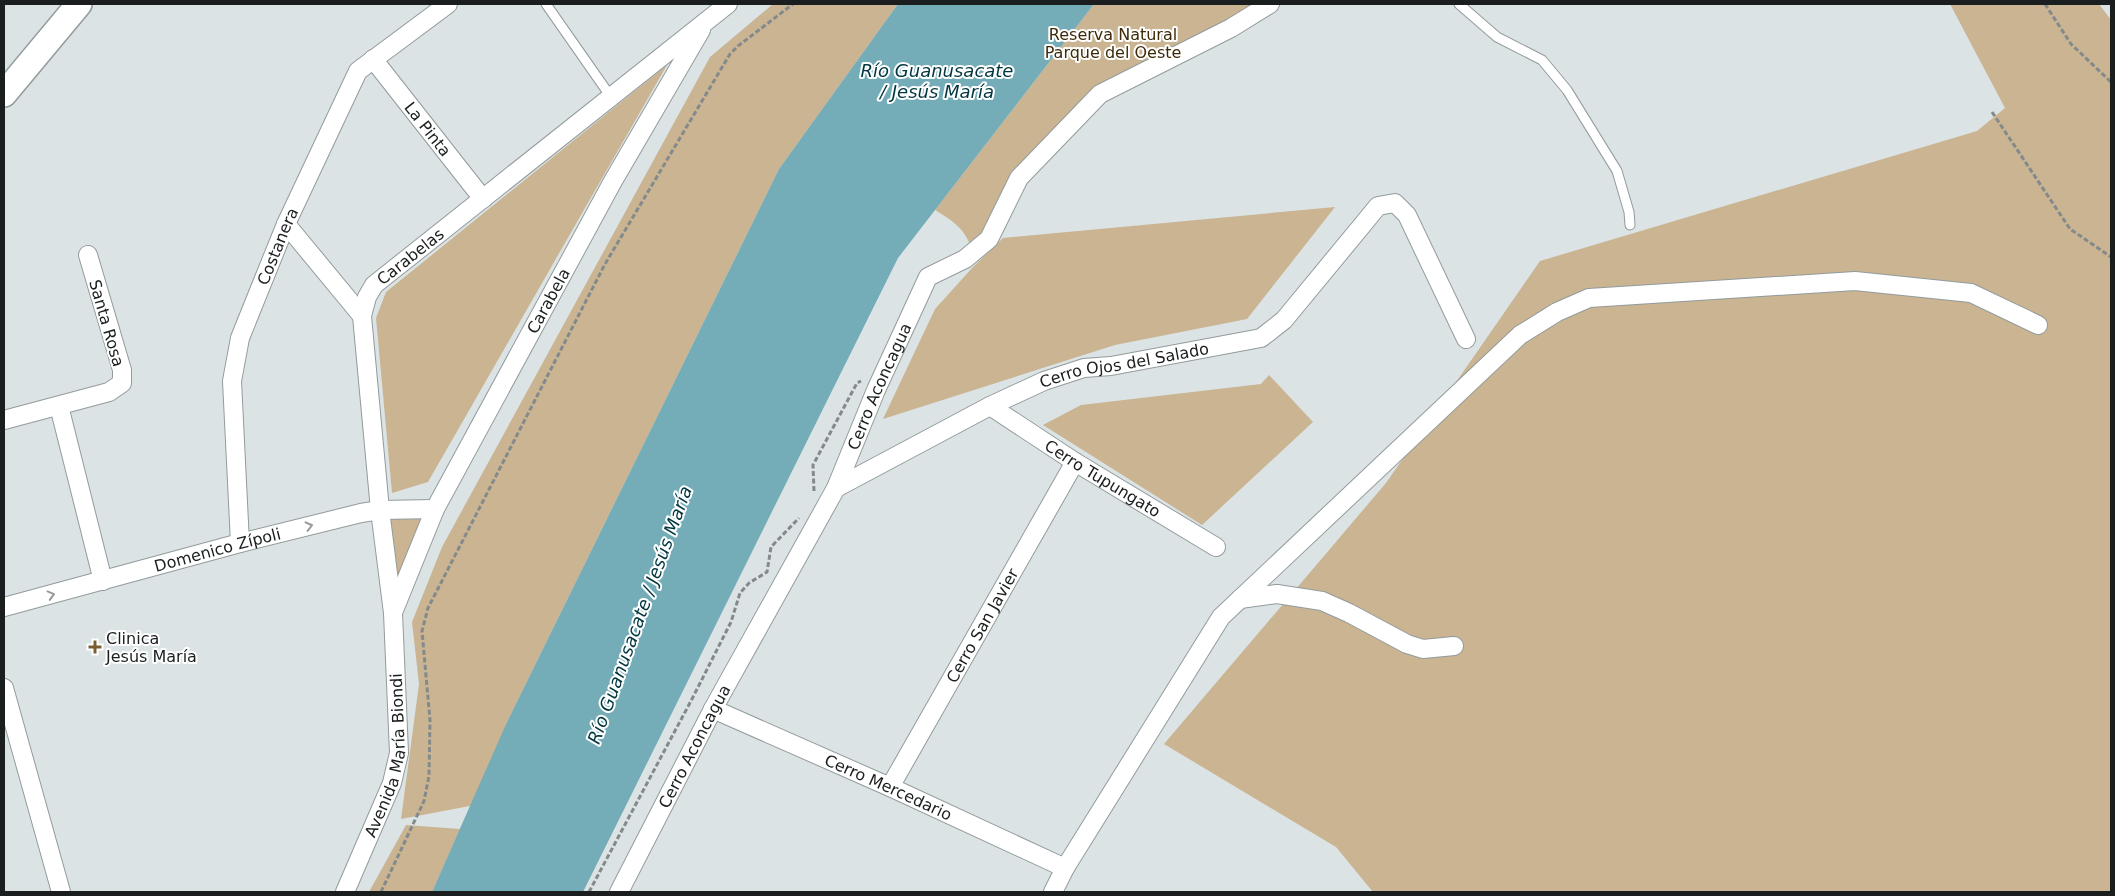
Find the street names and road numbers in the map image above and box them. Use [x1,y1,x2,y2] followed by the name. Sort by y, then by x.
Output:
[400,98,455,160] street label: La Pinta
[253,205,302,288] street label: Costanera
[373,224,448,289] street label: Carabelas
[523,265,574,337] street label: Carabela
[85,277,128,369] street label: Santa Rosa
[844,320,916,453] street label: Cerro Aconcagua
[1037,339,1210,392] street label: Cerro Ojos del Salado
[1041,436,1164,521] street label: Cerro Tupungato
[152,524,283,576] street label: Domenico Zípoli
[942,565,1023,686] street label: Cerro San Javier
[361,673,410,840] street label: Avenida María Biondi
[655,681,735,811] street label: Cerro Aconcagua
[822,750,955,824] street label: Cerro Mercedario

